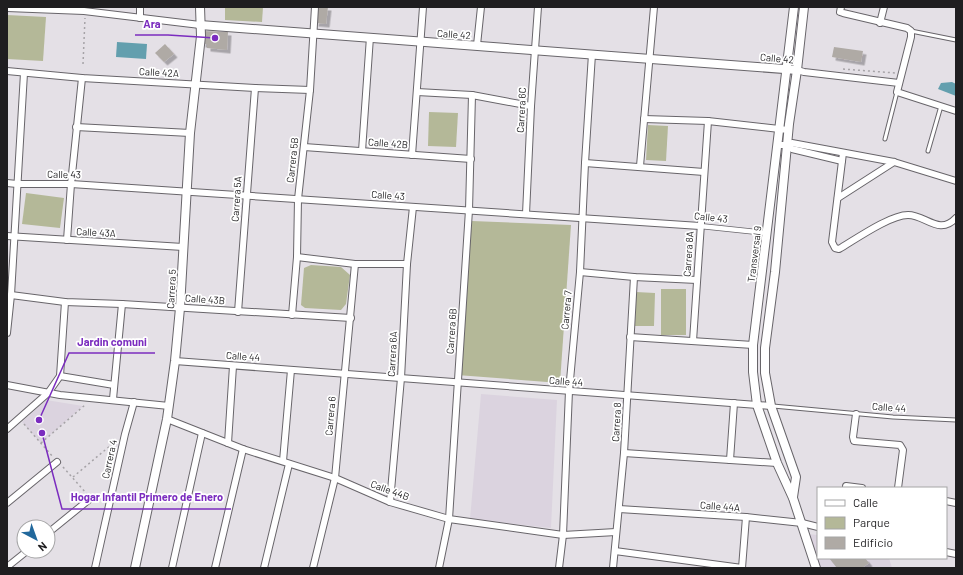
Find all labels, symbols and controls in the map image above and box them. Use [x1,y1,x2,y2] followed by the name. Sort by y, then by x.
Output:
[135,12,168,35] callout: Ara
[143,17,161,30] text: Ara
[437,27,471,41] street label: Calle 42
[760,51,794,65] street label: Calle 42
[139,65,179,79] street label: Calle 42A
[514,87,528,133] street label: Carrera 6C
[368,136,408,150] street label: Calle 42B
[284,137,300,183] street label: Carrera 5B
[47,168,81,180] street label: Calle 43
[228,176,244,222] street label: Carrera 5A
[371,188,405,202] street label: Calle 43
[694,209,728,225] street label: Calle 43
[76,225,116,239] street label: Calle 43A
[745,225,763,283] street label: Transversal 9
[680,231,696,277] street label: Carrera 8A
[164,269,178,309] street label: Carrera 5
[558,290,574,330] street label: Carrera 7
[185,292,225,306] street label: Calle 43B
[443,308,459,354] street label: Carrera 6B
[69,330,155,353] callout: Jardin comuni
[385,331,399,377] street label: Carrera 6A
[77,335,147,348] text: Jardin comuni
[226,349,260,363] street label: Calle 44
[549,374,583,388] street label: Calle 44
[322,396,338,436] street label: Carrera 6
[872,400,906,414] street label: Calle 44
[609,402,623,442] street label: Carrera 8
[99,438,119,480] street label: Carrera 4
[369,477,411,503] street label: Calle 44B
[62,486,231,509] callout: Hogar Infantil Primero de Enero
[817,487,947,559] legend
[71,490,223,503] text: Hogar Infantil Primero de Enero
[853,495,878,509] text: Calle
[700,499,740,513] street label: Calle 44A
[853,515,890,529] text: Parque
[16,519,56,559] north arrow
[853,535,893,549] text: Edificio
[36,540,50,554] text: N

